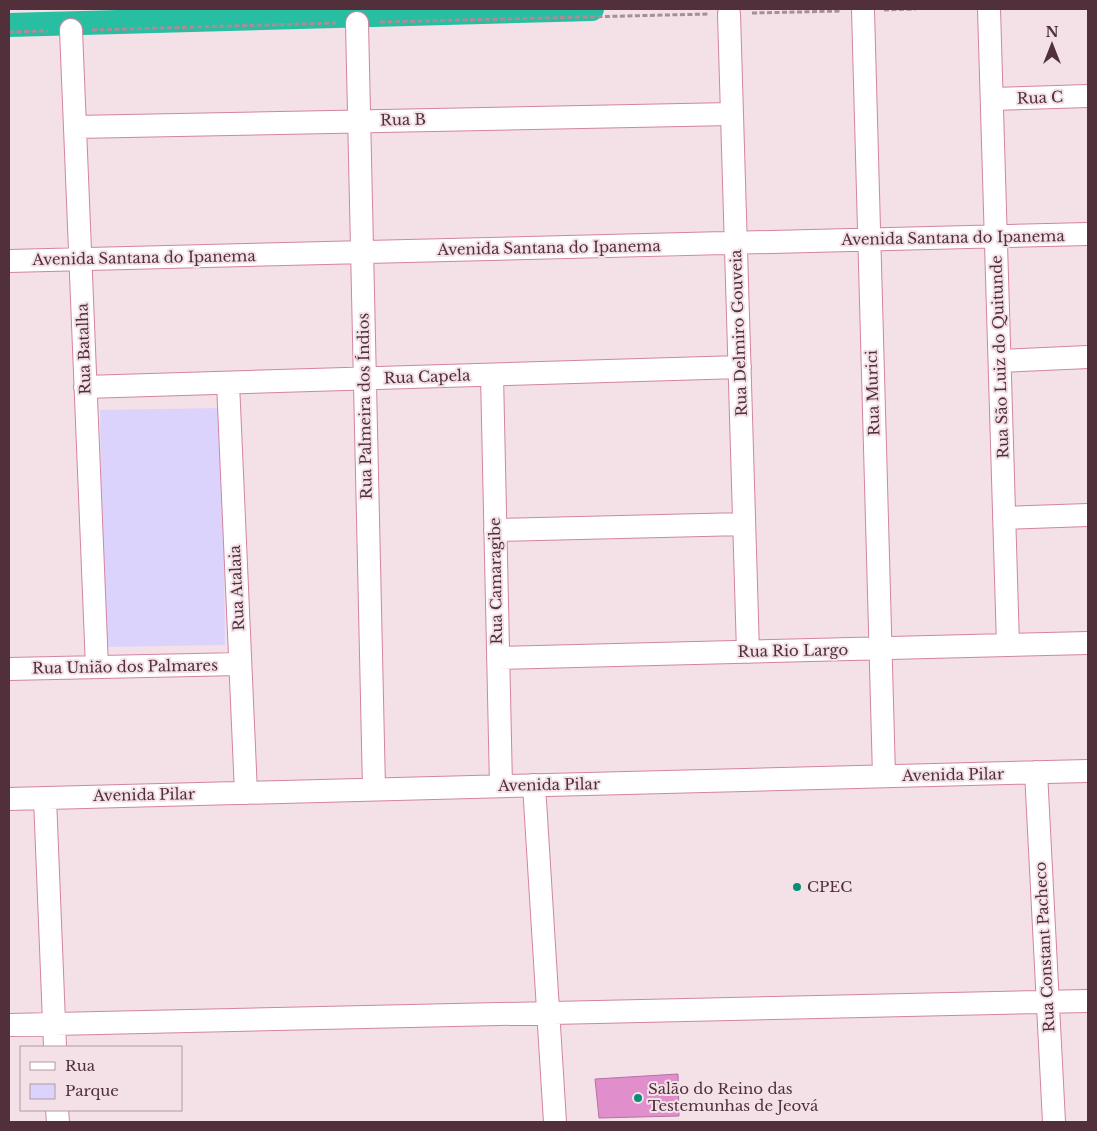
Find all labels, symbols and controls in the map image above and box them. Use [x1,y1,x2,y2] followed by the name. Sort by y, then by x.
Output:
[1027,20,1077,70] north arrow
[1045,23,1059,41] text: N
[1016,87,1063,108] street label: Rua C
[380,110,426,129] street label: Rua B
[840,226,1065,249] street label: Avenida Santana do Ipanema
[436,236,661,259] street label: Avenida Santana do Ipanema
[31,246,256,269] street label: Avenida Santana do Ipanema
[726,248,751,417] street label: Rua Delmiro Gouveia
[986,255,1013,459] street label: Rua São Luiz do Quitunde
[72,302,95,395] street label: Rua Batalha
[353,312,376,499] street label: Rua Palmeira dos Índios
[862,350,883,436] street label: Rua Murici
[383,365,471,388] street label: Rua Capela
[485,517,506,645] street label: Rua Camaragibe
[225,544,248,631] street label: Rua Atalaia
[738,640,849,661] street label: Rua Rio Largo
[32,655,218,678] street label: Rua União dos Palmares
[901,764,1005,785] street label: Avenida Pilar
[497,774,601,795] street label: Avenida Pilar
[92,784,196,805] street label: Avenida Pilar
[1031,861,1058,1033] street label: Rua Constant Pacheco
[807,877,852,896] place label: CPEC
[791,881,803,893] marker: CPEC
[20,1046,182,1111] legend
[65,1056,96,1075] text: Rua
[648,1079,819,1115] place label: Salão do Reino das Testemunhas de Jeová
[65,1081,119,1100] text: Parque
[632,1092,644,1104] marker: Salão do Reino das Testemunhas de Jeová

